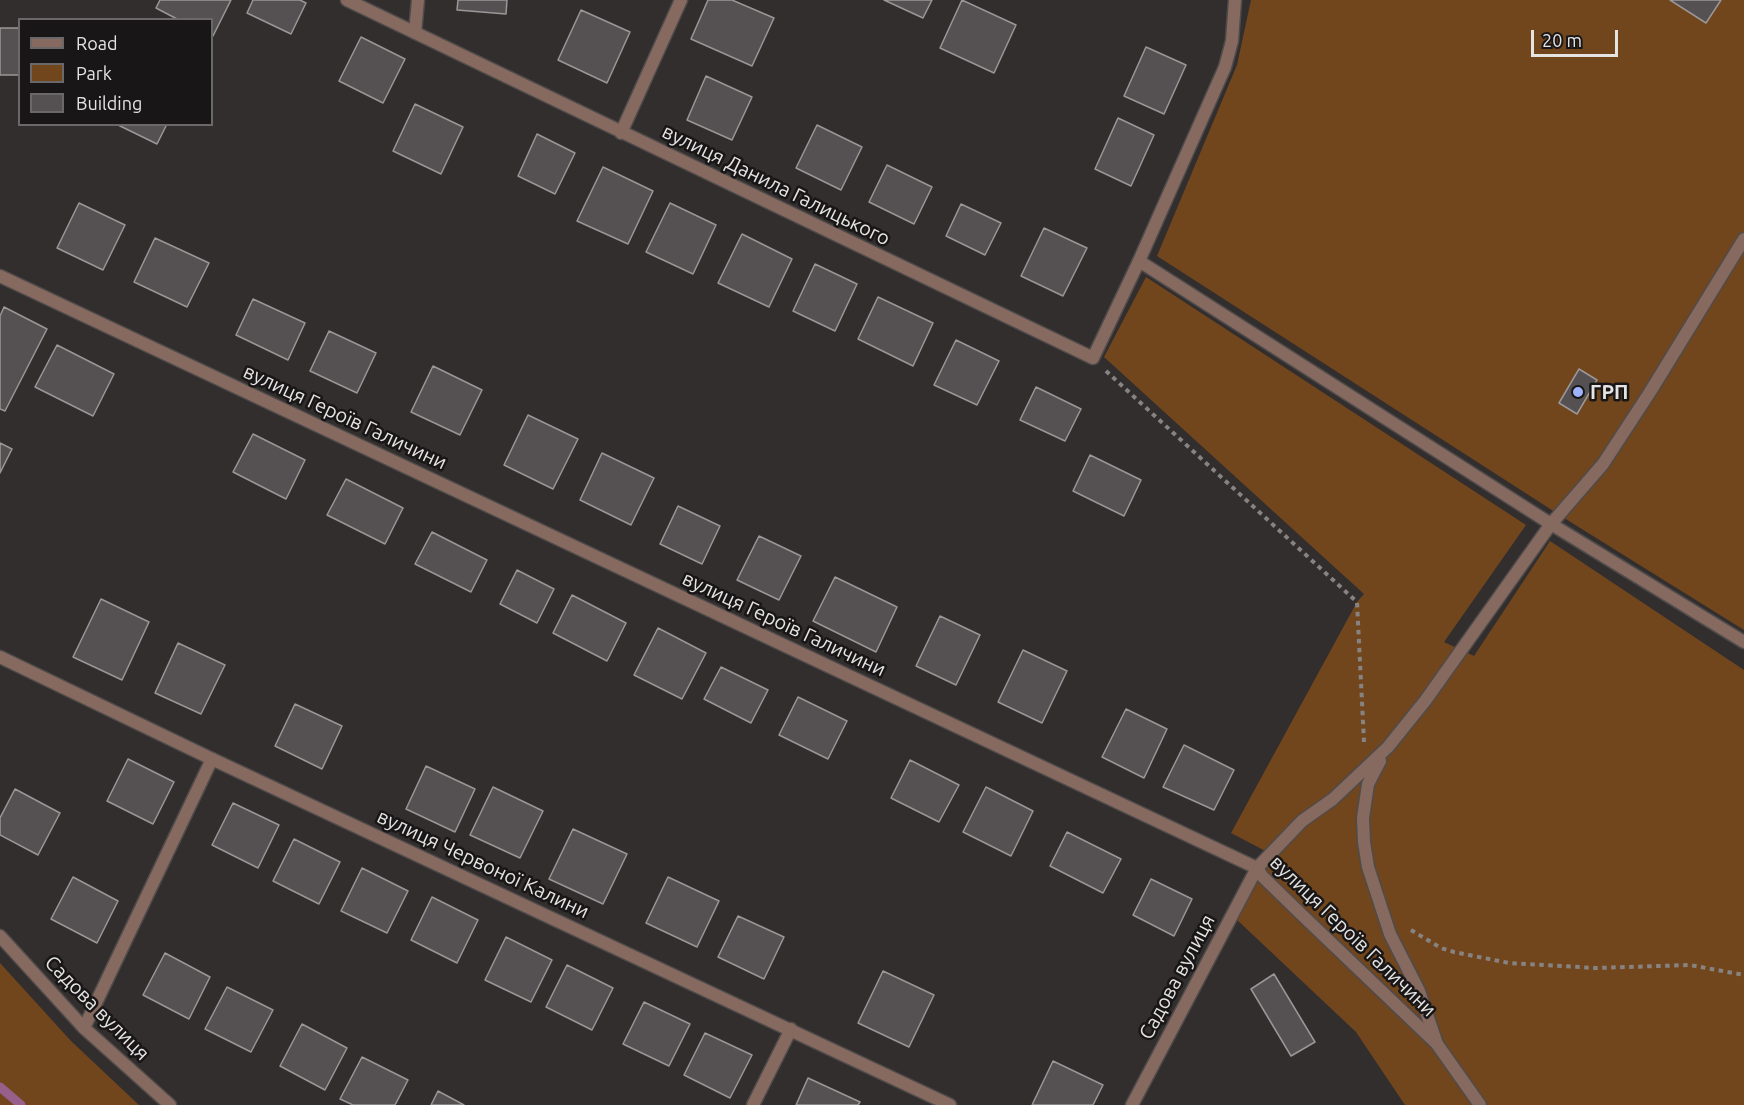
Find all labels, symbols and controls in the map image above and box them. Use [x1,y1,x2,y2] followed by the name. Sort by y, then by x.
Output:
[18,18,213,126] legend
[1534,18,1621,56] scale bar
[1542,30,1582,50] text: 20 m
[76,33,118,53] text: Road
[76,63,112,83] text: Park
[76,93,142,113] text: Building
[658,119,894,251] street label: вулиця Данила Галицького
[240,359,450,475] street label: вулиця Героїв Галичини
[1590,380,1628,404] place label: ГРП
[1571,385,1585,399] marker: ГРП
[679,566,889,682] street label: вулиця Героїв Галичини
[373,804,593,924] street label: вулиця Червоної Калини
[1265,850,1441,1022] street label: вулиця Героїв Галичини
[1134,910,1220,1044] street label: Садова вулиця
[40,951,154,1065] street label: Садова вулиця

